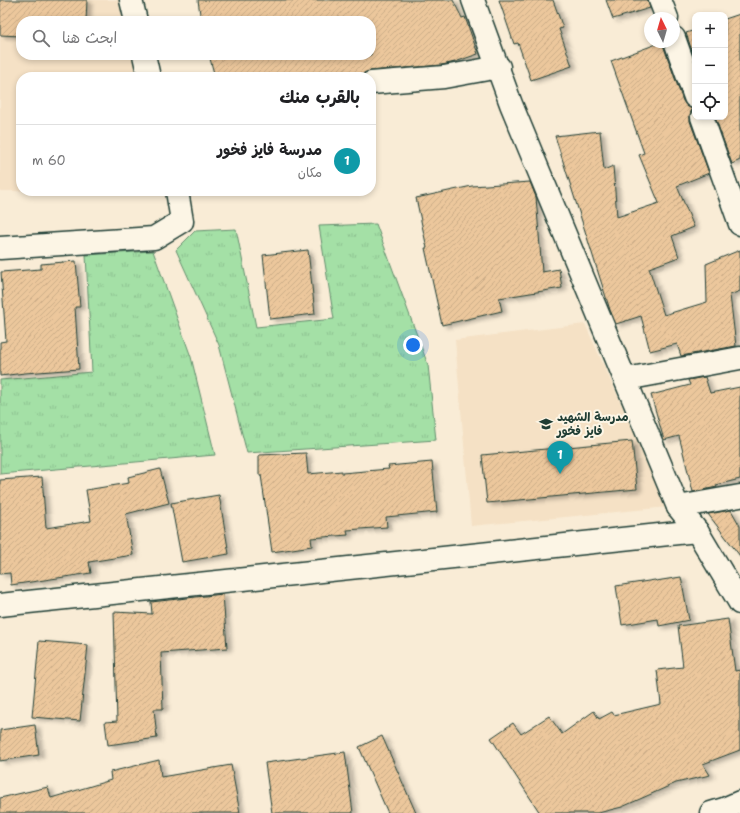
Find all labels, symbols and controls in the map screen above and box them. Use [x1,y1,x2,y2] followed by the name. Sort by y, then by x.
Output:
[644,12,680,48] north arrow
[692,12,728,120] map controls
[692,12,728,48] button: +
[16,16,376,60] search box
[30,27,52,49] icon: search
[62,28,117,48] text: ابحث هنا
[692,48,728,84] button: −
[692,84,728,120] button: locate
[280,86,360,108] text: بالقرب منك
[217,140,322,160] text: مدرسة فايز فخور
[32,152,66,169] text: 60 m
[344,152,350,169] text: 1
[298,164,322,181] text: مكان
[403,335,423,355] your location
[556,409,629,439] place label: مدرسة الشهيد فايز فخور
[538,416,554,432] school or university icon: مدرسة الشهيد فايز فخور
[547,441,573,474] pin: 1

